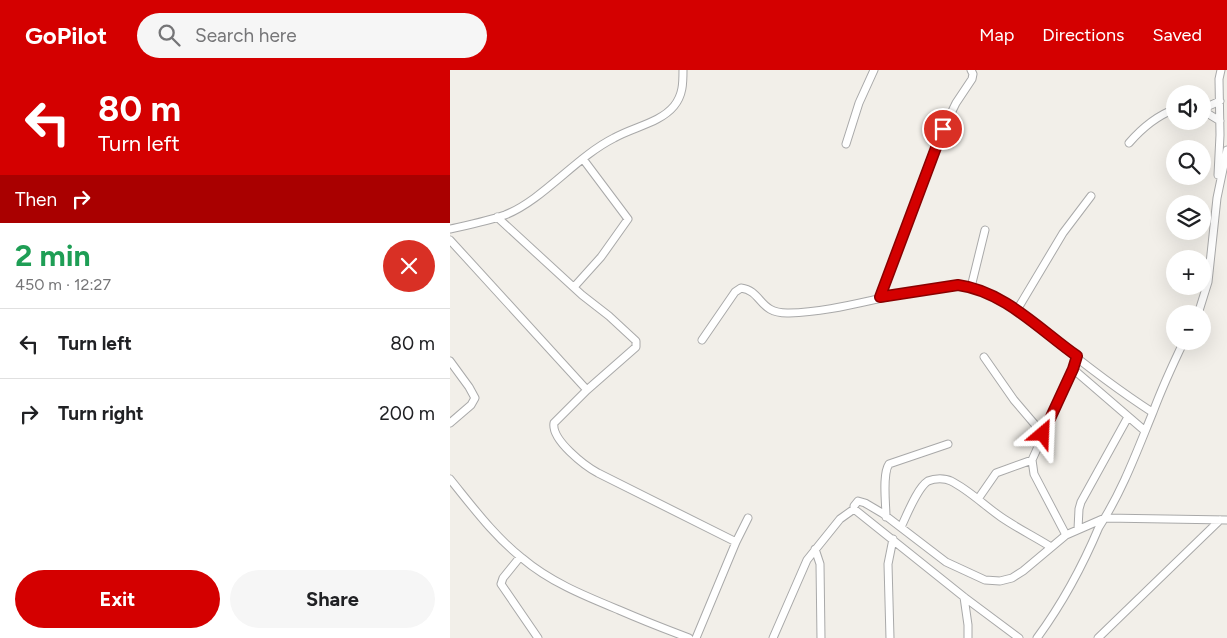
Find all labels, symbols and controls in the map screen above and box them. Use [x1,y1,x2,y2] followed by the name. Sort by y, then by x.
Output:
[137,13,487,58] search box
[25,21,107,50] text: GoPilot
[155,21,183,49] icon: search
[195,24,297,47] text: Search here
[979,24,1014,46] text: Map
[1042,24,1124,46] text: Directions
[1152,24,1202,46] text: Saved
[1166,85,1211,350] map controls
[1166,85,1211,130] button: sound
[98,88,181,130] text: 80 m
[15,90,80,155] icon: left
[922,108,964,150] pin
[929,115,957,143] icon: arrive
[98,130,180,157] text: Turn left
[1166,140,1211,185] button: search
[67,185,95,213] icon: right
[15,188,57,211] text: Then
[1166,195,1211,240] button: layers
[15,237,91,274] text: 2 min
[383,240,435,292] button: close
[1166,250,1211,295] button: +
[15,275,111,294] text: 450 m · 12:27
[1166,305,1211,350] button: −
[15,330,43,358] icon: left
[58,332,132,355] text: Turn left
[390,332,435,355] text: 80 m
[15,400,43,428] icon: right
[58,402,144,425] text: Turn right
[379,402,435,425] text: 200 m
[1016,407,1068,459] position arrow
[15,570,220,628] button: Exit
[230,570,435,628] button: Share

